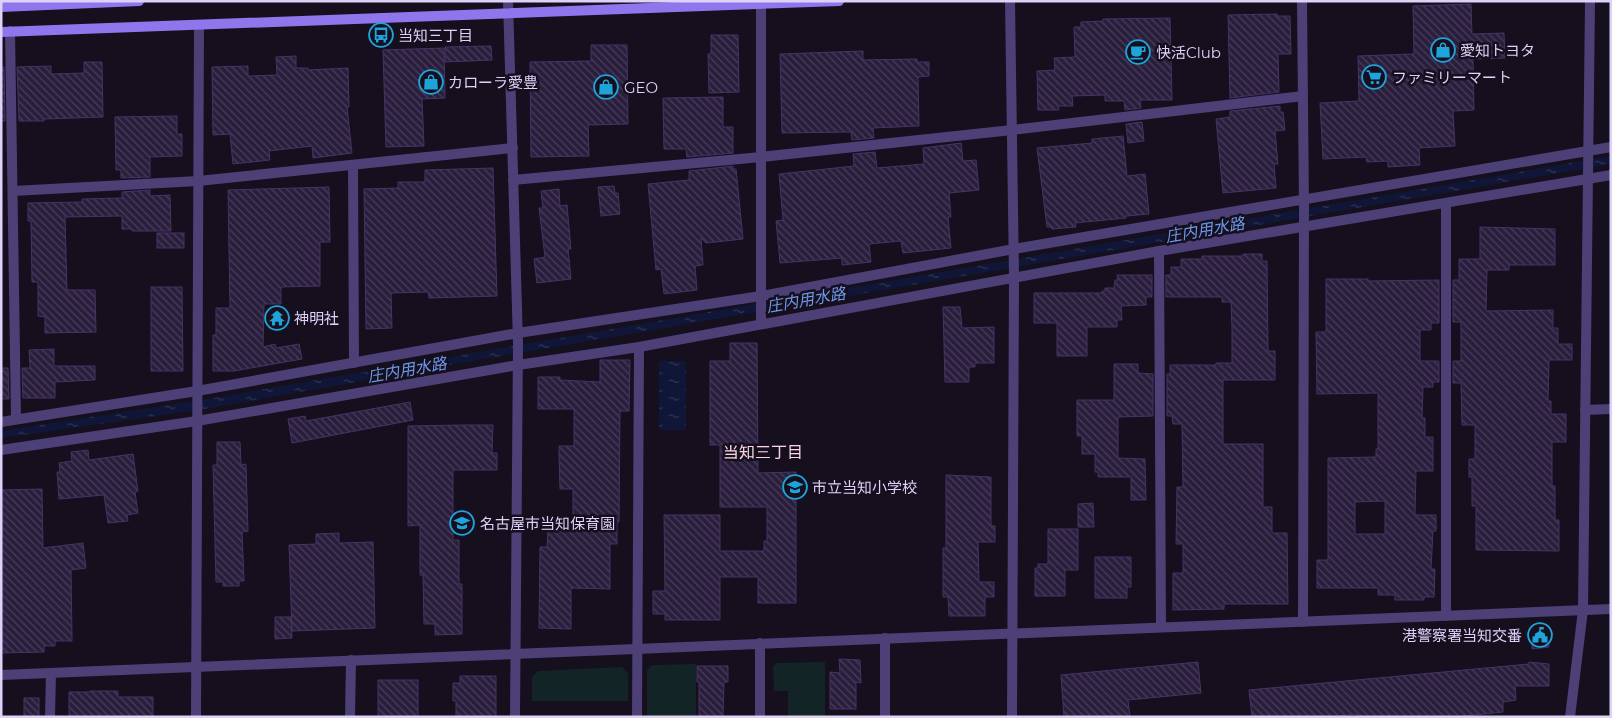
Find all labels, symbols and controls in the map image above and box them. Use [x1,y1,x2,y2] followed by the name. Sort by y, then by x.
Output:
[368,22,394,48] bus stop icon: 当知三丁目
[398,26,473,45] place label: 当知三丁目
[1430,37,1456,63] shop icon: 愛知トヨタ
[1125,39,1151,65] cafe icon: 快活Club
[1460,41,1535,60] place label: 愛知トヨタ
[1156,43,1221,62] place label: 快活Club
[1361,64,1387,90] supermarket icon: ファミリーマート
[1392,68,1512,87] place label: ファミリーマート
[418,69,444,95] shop icon: カローラ愛豊
[448,73,538,92] place label: カローラ愛豊
[593,74,619,100] shop icon: GEO
[624,78,658,97] place label: GEO
[1164,213,1248,246] water label: 庄内用水路
[765,283,849,316] water label: 庄内用水路
[264,305,290,331] temple icon: 神明社
[294,309,339,328] place label: 神明社
[366,353,450,386] water label: 庄内用水路
[723,443,803,462] district label: 当知三丁目
[782,474,808,500] school or university icon: 市立当知小学校
[812,478,917,497] place label: 市立当知小学校
[449,510,475,536] school or university icon: 名古屋市当知保育園
[480,514,615,533] place label: 名古屋市当知保育園
[1527,622,1553,648] public building icon: 港警察署当知交番
[1402,626,1522,645] place label: 港警察署当知交番

